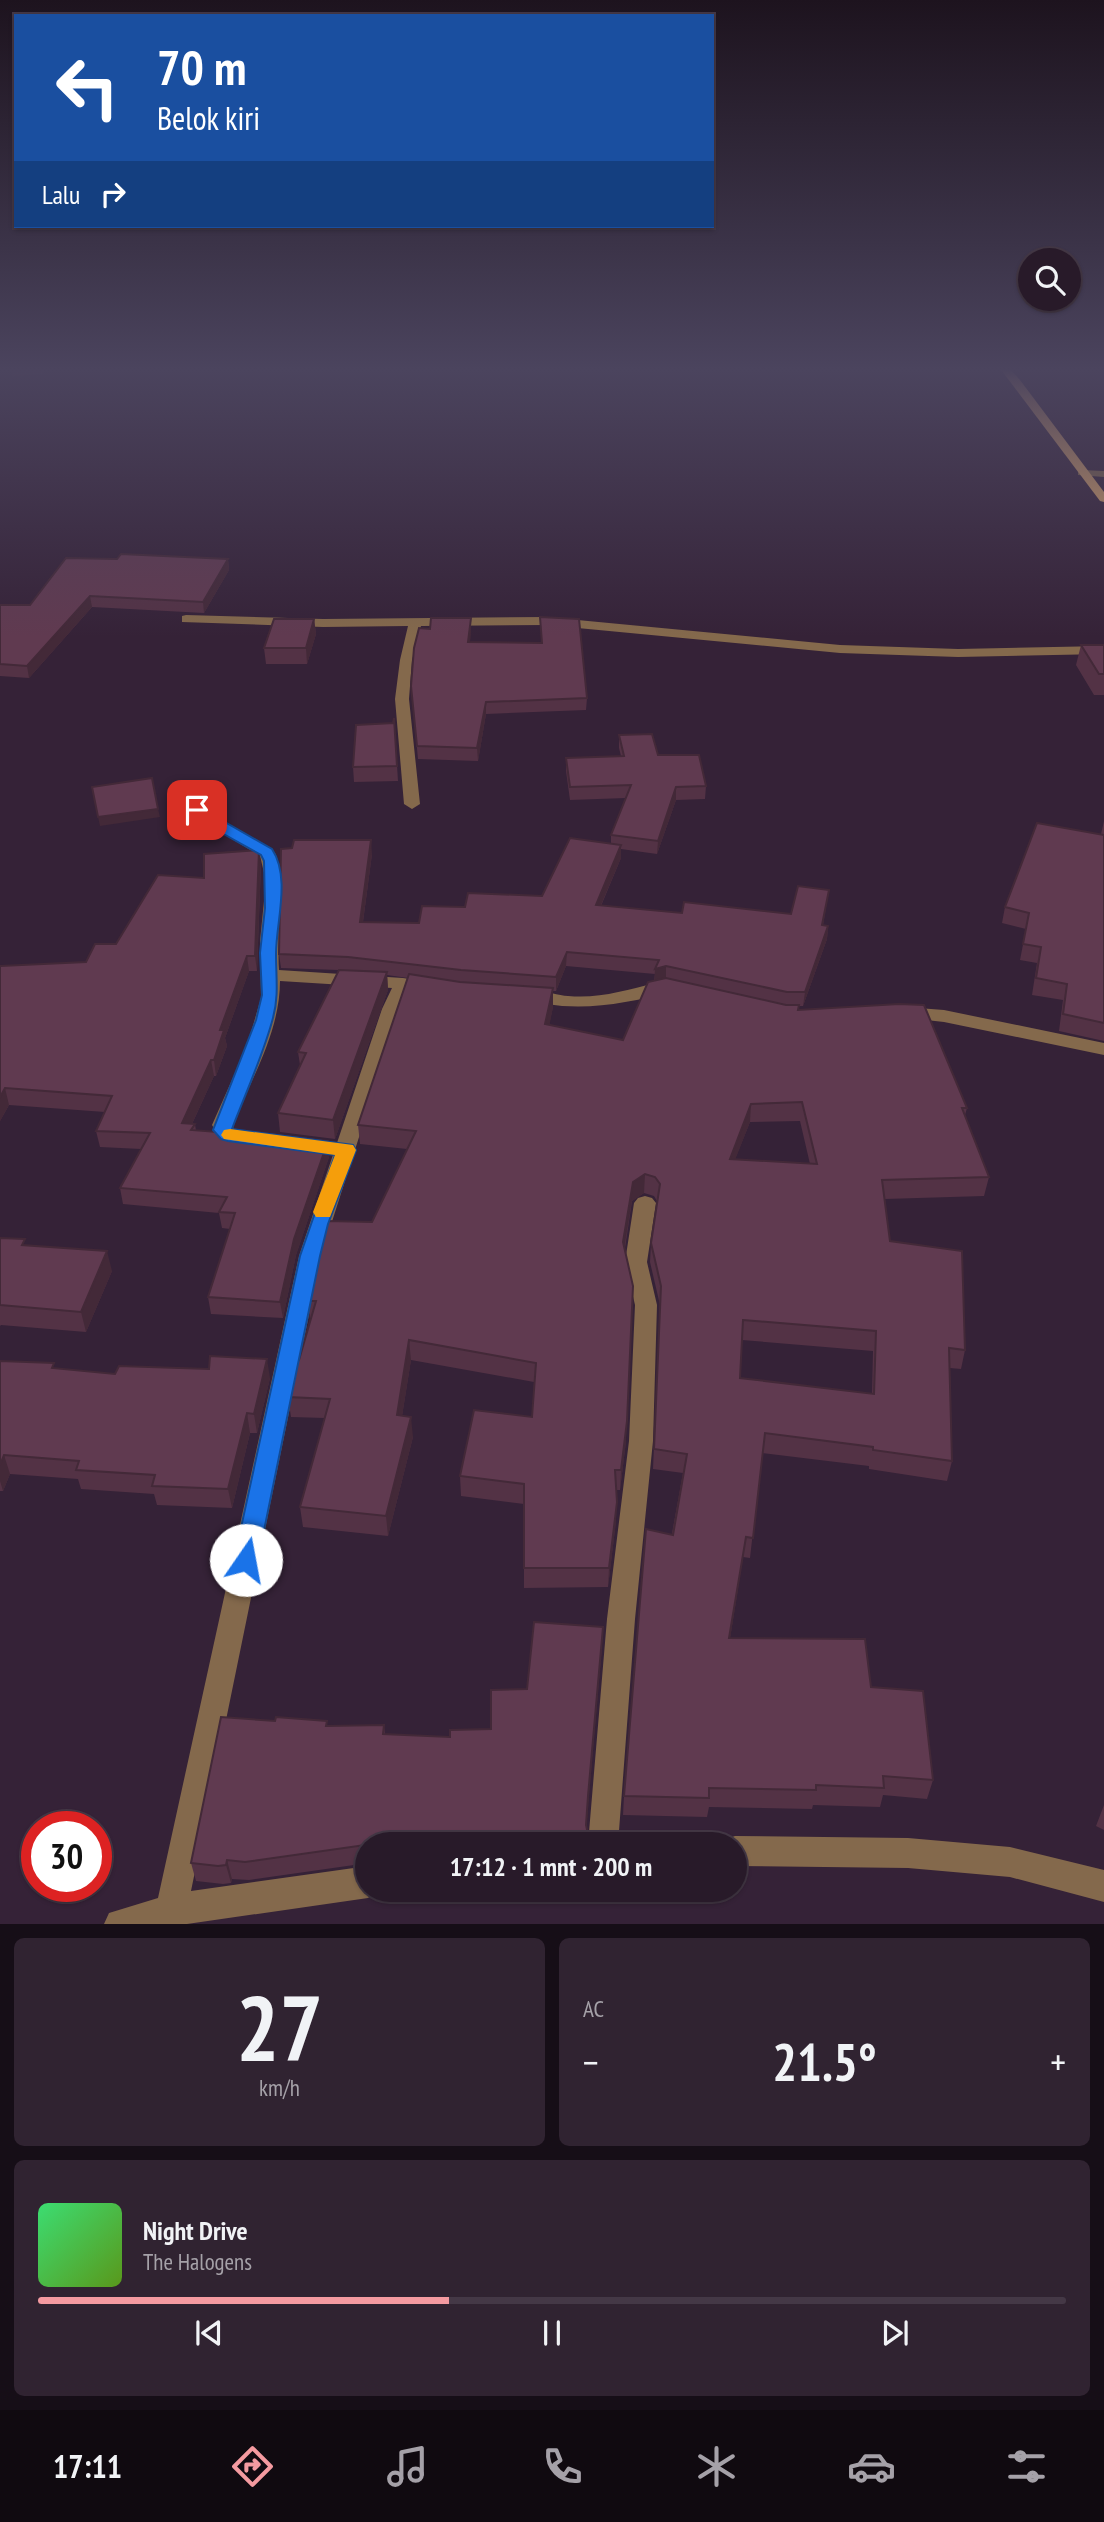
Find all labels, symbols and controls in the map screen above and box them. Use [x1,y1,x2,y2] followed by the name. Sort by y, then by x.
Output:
[157,35,246,99] text: 70 m
[42,42,133,133] icon: left
[157,97,260,139] text: Belok kiri
[94,175,132,213] icon: right
[42,178,80,211] text: Lalu
[1018,248,1081,311] map controls
[1018,248,1081,311] button: search
[167,780,227,840] pin
[178,791,216,829] icon: arrive
[209,1523,283,1597] position arrow
[21,1811,112,1902] speed limit sign: 30
[450,1850,652,1883] text: 17:12 · 1 mnt · 200 m
[236,1968,323,2086] text: 27
[583,1994,604,2023] text: AC
[772,2028,877,2095] text: 21.5°
[583,2037,599,2086] text: −
[1050,2037,1066,2086] text: +
[259,2073,300,2102] text: km/h
[143,2214,248,2247] text: Night Drive
[143,2247,252,2276] text: The Halogens
[190,2314,228,2352] icon: previous
[533,2314,571,2352] icon: pause
[876,2314,914,2352] icon: next
[228,2442,277,2491] icon: directions
[383,2442,432,2491] icon: music
[538,2442,587,2491] icon: phone
[692,2442,741,2491] icon: climate
[847,2442,896,2491] icon: car
[1002,2442,1051,2491] icon: filters
[53,2445,122,2487] text: 17:11

